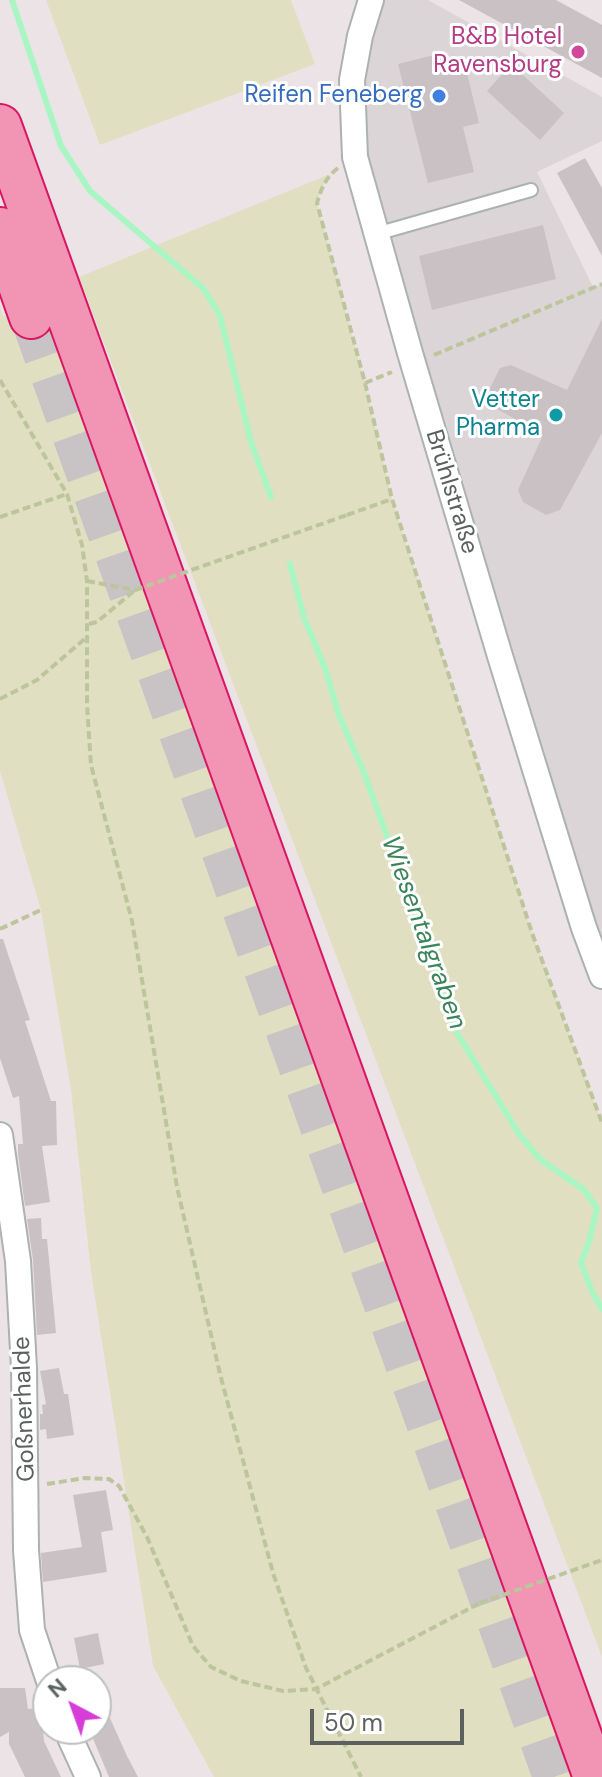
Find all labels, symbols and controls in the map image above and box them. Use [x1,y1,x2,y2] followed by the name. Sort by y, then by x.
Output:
[433,24,562,80] place label: B&B Hotel Ravensburg
[569,43,587,61] marker: B&B Hotel Ravensburg
[245,82,423,110] place label: Reifen Feneberg
[430,87,448,105] marker: Reifen Feneberg
[456,387,540,443] place label: Vetter Pharma
[547,406,565,424] marker: Vetter Pharma
[418,426,484,558] street label: Brühlstraße
[374,832,472,1034] water label: Wiesentalgraben
[8,1336,42,1482] street label: Goßnerhalde
[32,1665,112,1745] north arrow
[42,1672,73,1704] text: N
[314,1693,468,1743] scale bar
[324,1707,383,1738] text: 50 m

